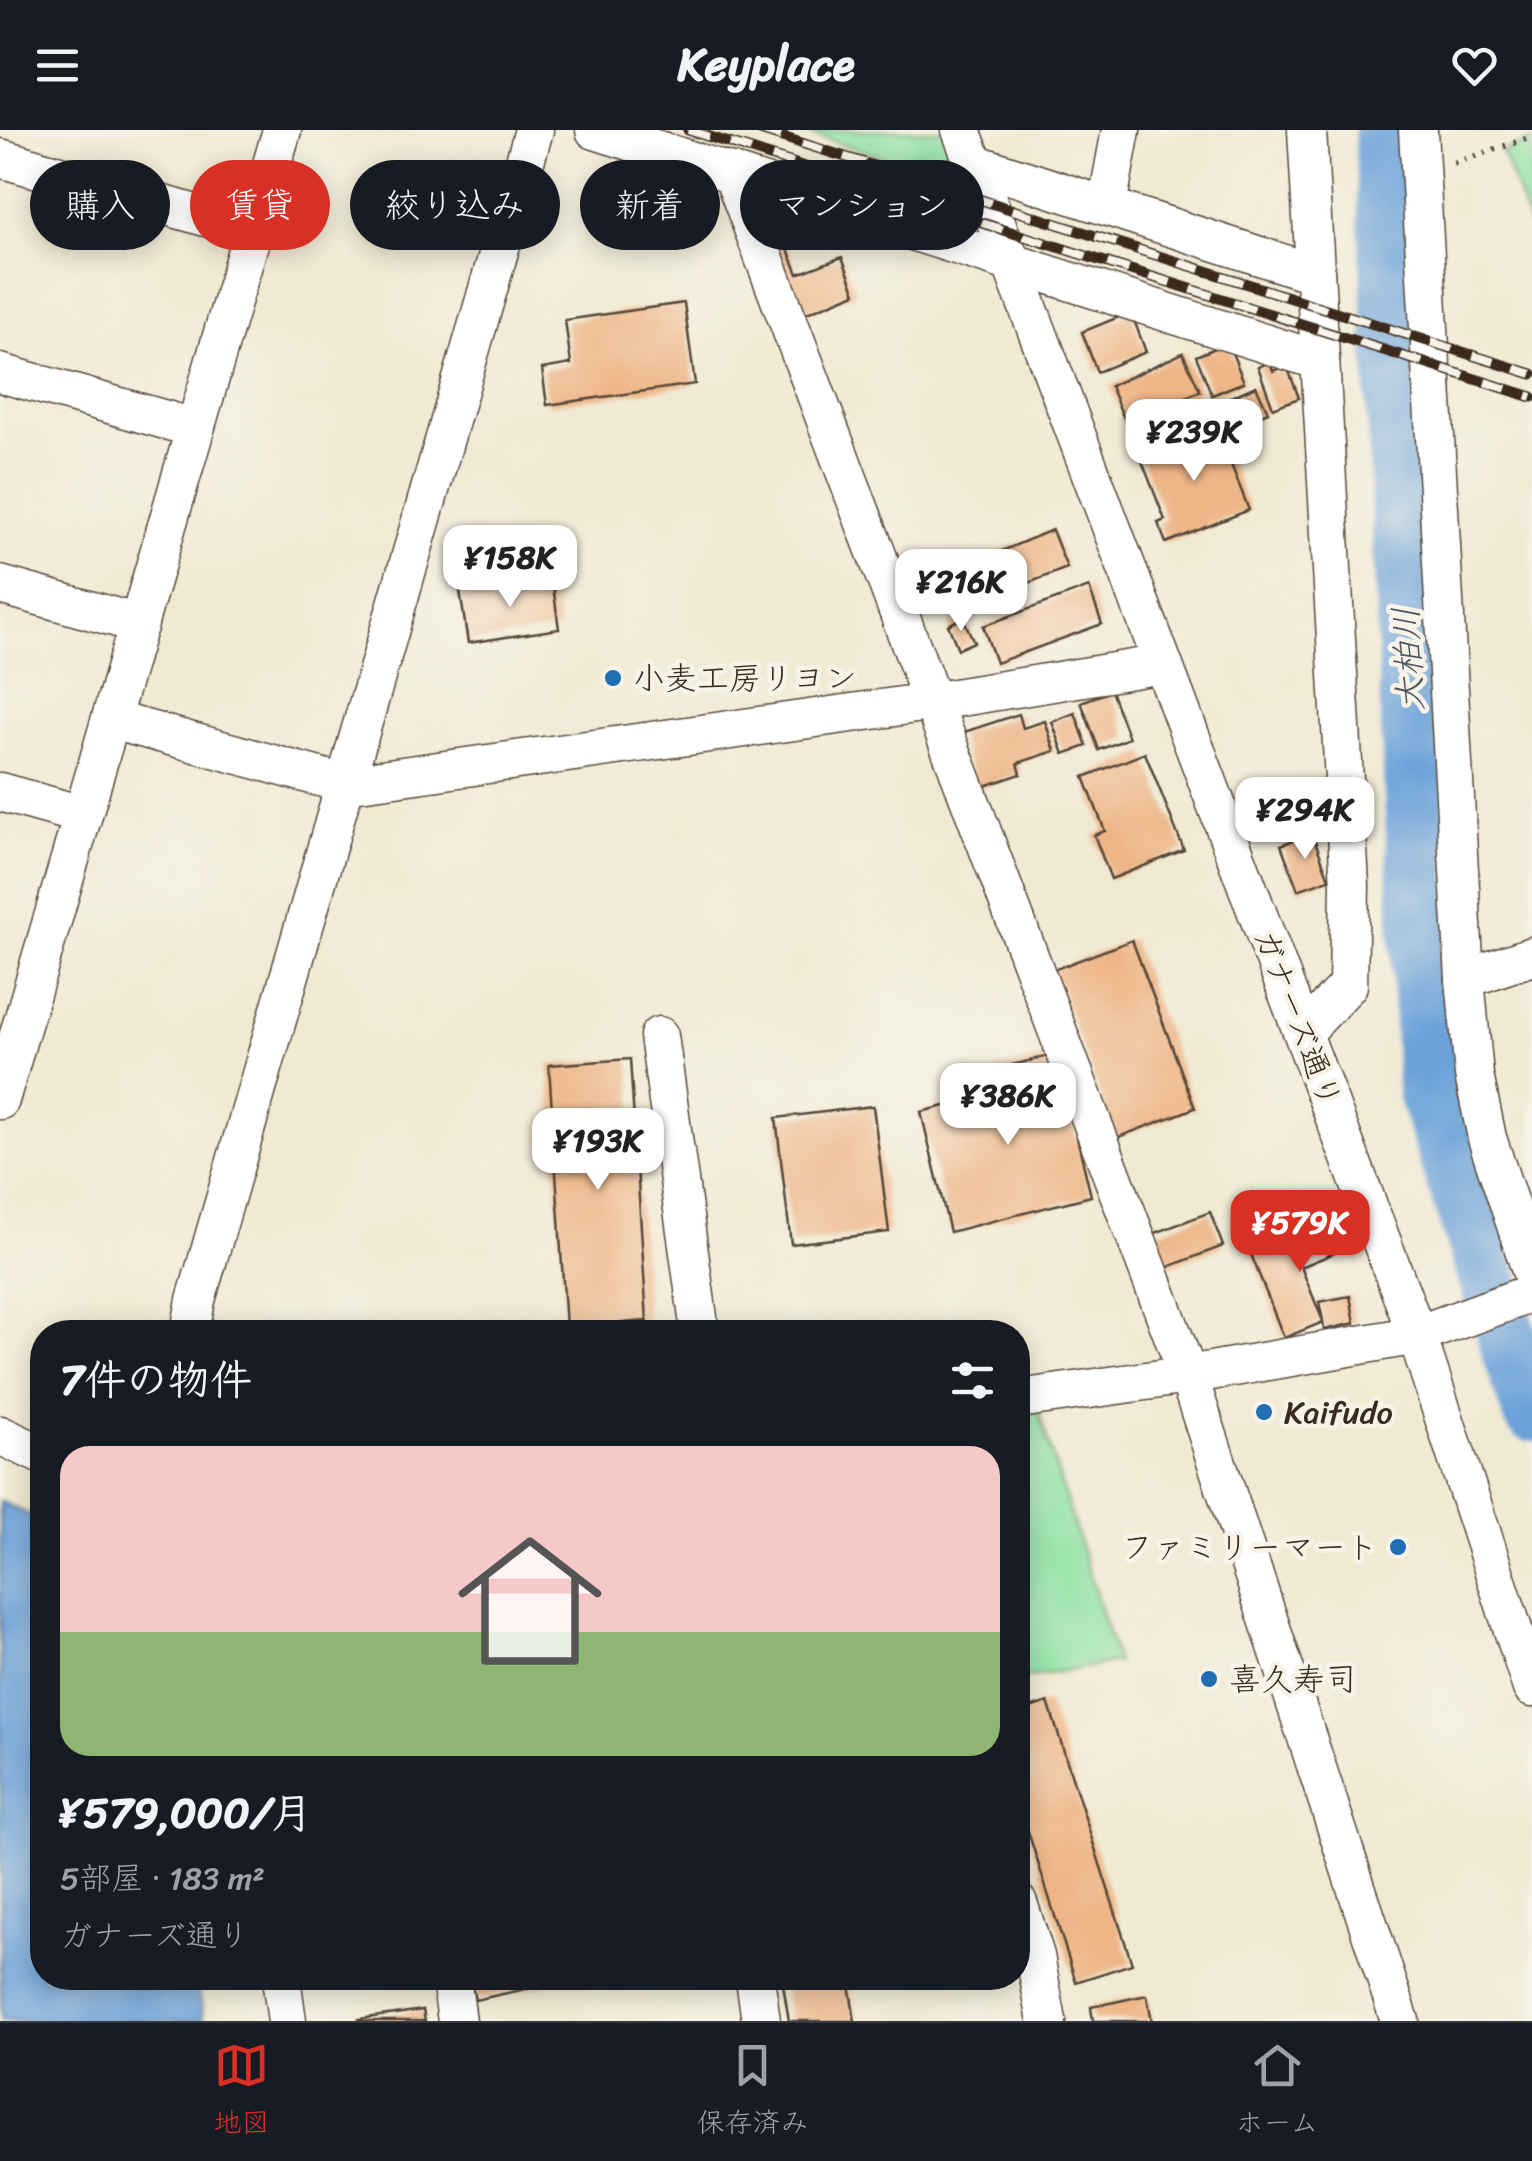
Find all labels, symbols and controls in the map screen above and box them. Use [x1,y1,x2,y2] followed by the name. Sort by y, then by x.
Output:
[677,25,855,105] text: Keyplace
[30,38,85,93] icon: menu
[1447,38,1502,93] icon: heart
[30,160,170,250] chip: 購入
[190,160,330,250] chip: 賃貸
[350,160,560,250] chip: 絞り込み
[580,160,720,250] chip: 新着
[740,160,984,250] chip: マンション
[1124,399,1264,484] pin: ¥239K
[1148,403,1240,460] text: ¥239K
[440,525,580,610] pin: ¥158K
[465,529,555,586] text: ¥158K
[891,549,1031,634] pin: ¥216K
[917,553,1005,610] text: ¥216K
[1374,605,1442,713] water label: 大柏川
[633,650,857,707] place label: 小麦工房リヨン
[602,667,624,689] marker: 小麦工房リヨン
[1235,777,1375,862] pin: ¥294K
[1257,781,1353,838] text: ¥294K
[1237,920,1358,1117] street label: ガナーズ通り
[938,1063,1078,1148] pin: ¥386K
[962,1067,1054,1124] text: ¥386K
[528,1108,668,1193] pin: ¥193K
[554,1112,642,1169] text: ¥193K
[1230,1190,1370,1275] pin: ¥579K
[1253,1194,1347,1251] text: ¥579K
[60,1343,252,1417] text: 7件の物件
[945,1353,1000,1408] icon: filters
[1284,1384,1393,1441] place label: Kaifudo
[1253,1401,1275,1423] marker: Kaifudo
[440,1511,620,1691] icon: home
[1121,1519,1378,1576] place label: ファミリーマート
[1387,1536,1409,1558] marker: ファミリーマート
[1229,1651,1357,1708] place label: 喜久寿司
[1198,1668,1220,1690] marker: 喜久寿司
[60,1776,313,1850] text: ¥579,000/月
[60,1850,265,1907] text: 5部屋 · 183 m²
[60,1907,249,1964] text: ガナーズ通り
[214,2038,270,2147] tab: 地図
[697,2038,809,2147] tab: 保存済み
[1236,2038,1318,2147] tab: ホーム

